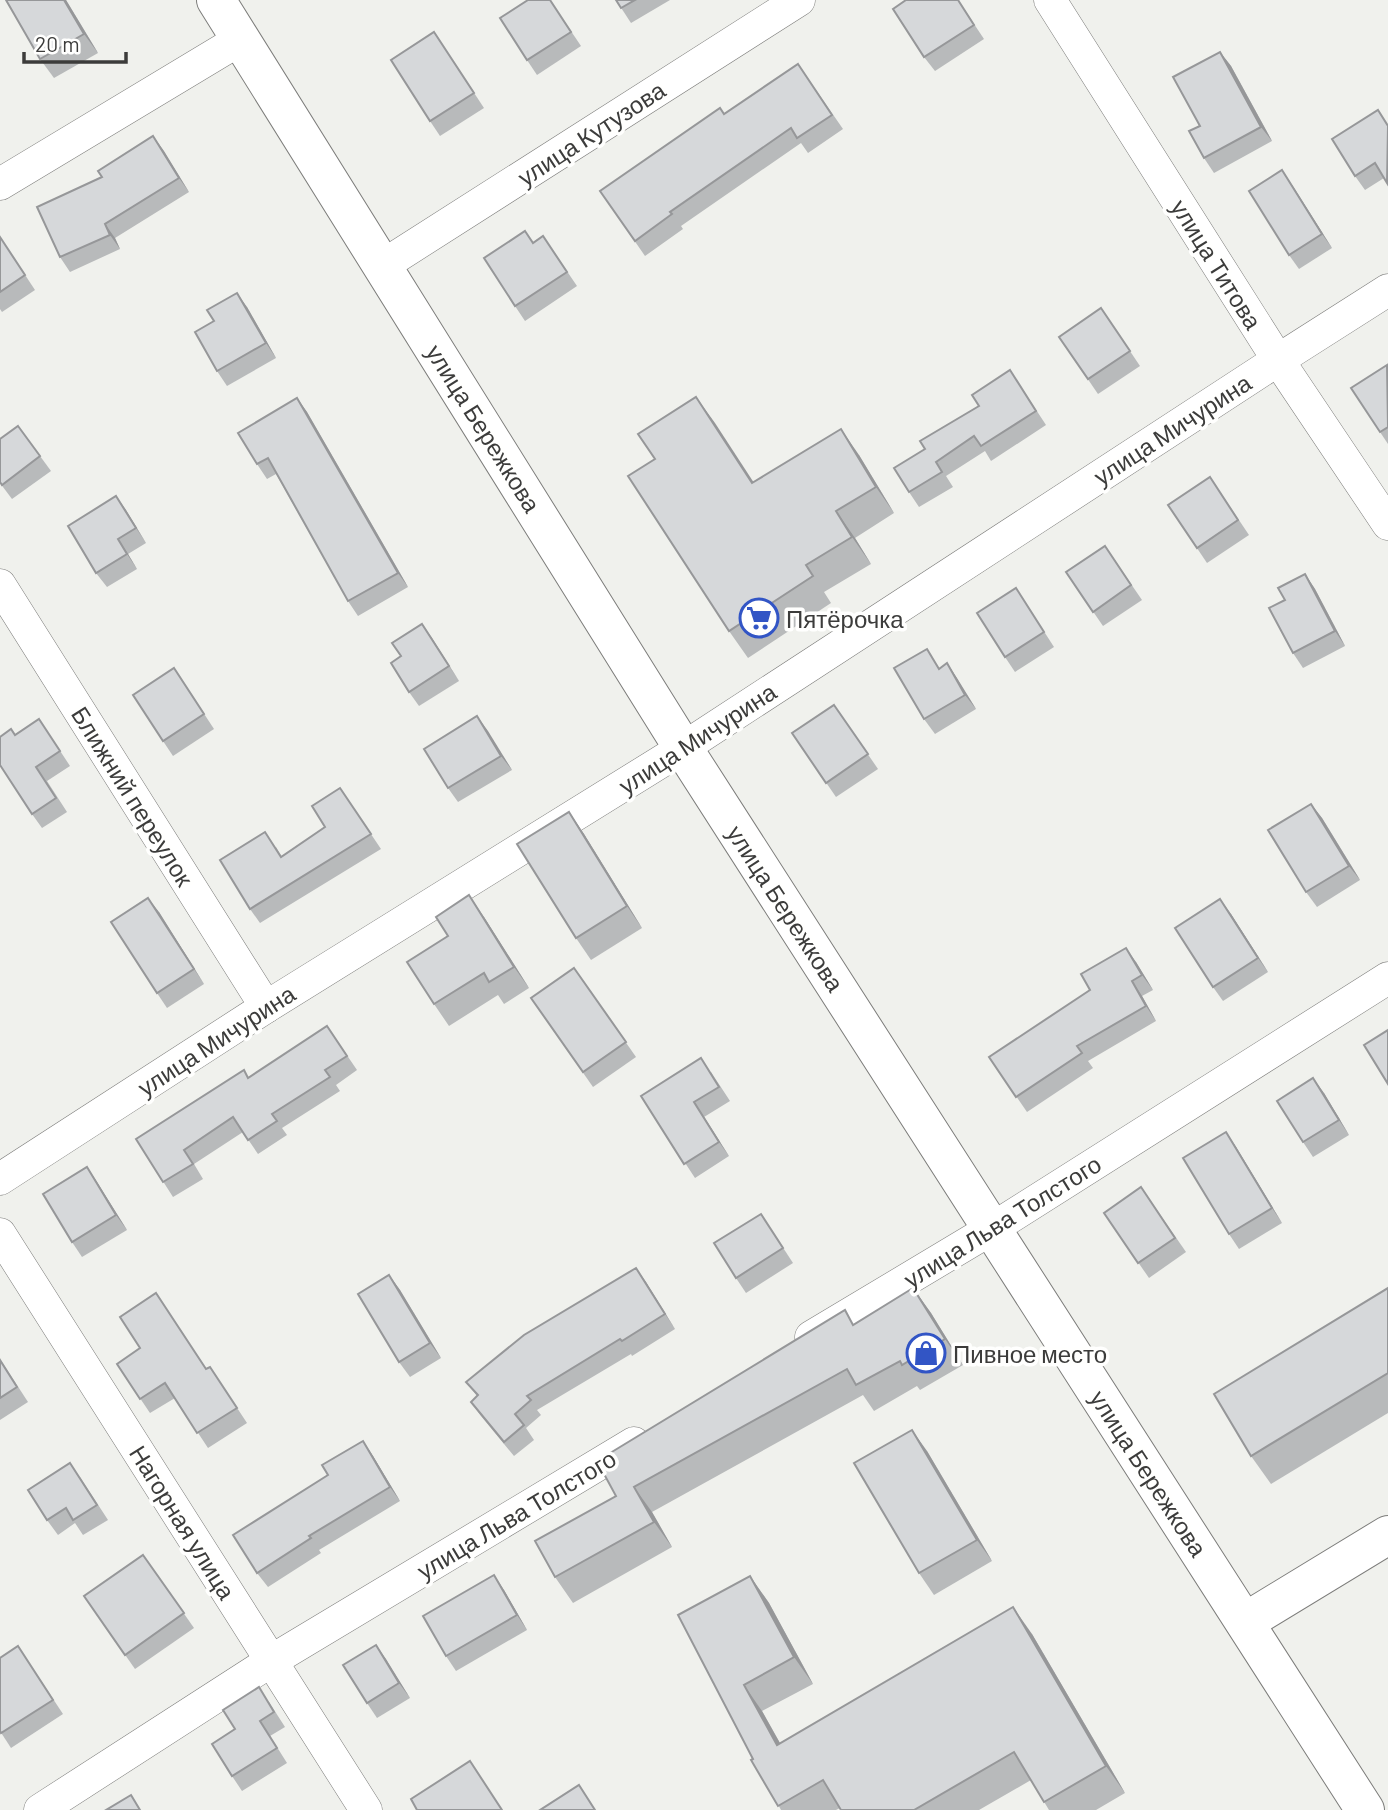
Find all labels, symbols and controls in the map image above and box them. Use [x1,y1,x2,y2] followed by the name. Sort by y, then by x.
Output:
[24,21,126,65] scale bar
[35,31,80,56] text: 20 m
[512,74,671,191] street label: улица Кутузова
[1166,194,1269,335] street label: улица Титова
[421,339,548,518] street label: улица Бережкова
[1088,367,1257,491] street label: улица Мичурина
[738,597,780,639] supermarket icon: Пятёрочка
[786,604,904,633] place label: Пятёрочка
[613,676,782,800] street label: улица Мичурина
[66,701,200,892] street label: Ближний переулок
[721,819,851,997] street label: улица Бережкова
[132,978,301,1102] street label: улица Мичурина
[898,1149,1106,1293] street label: улица Льва Толстого
[905,1332,947,1374] shop icon: Пивное место
[953,1339,1107,1368] place label: Пивное место
[1084,1384,1214,1562] street label: улица Бережкова
[124,1440,242,1605] street label: Нагорная улица
[411,1443,621,1585] street label: улица Льва Толстого

